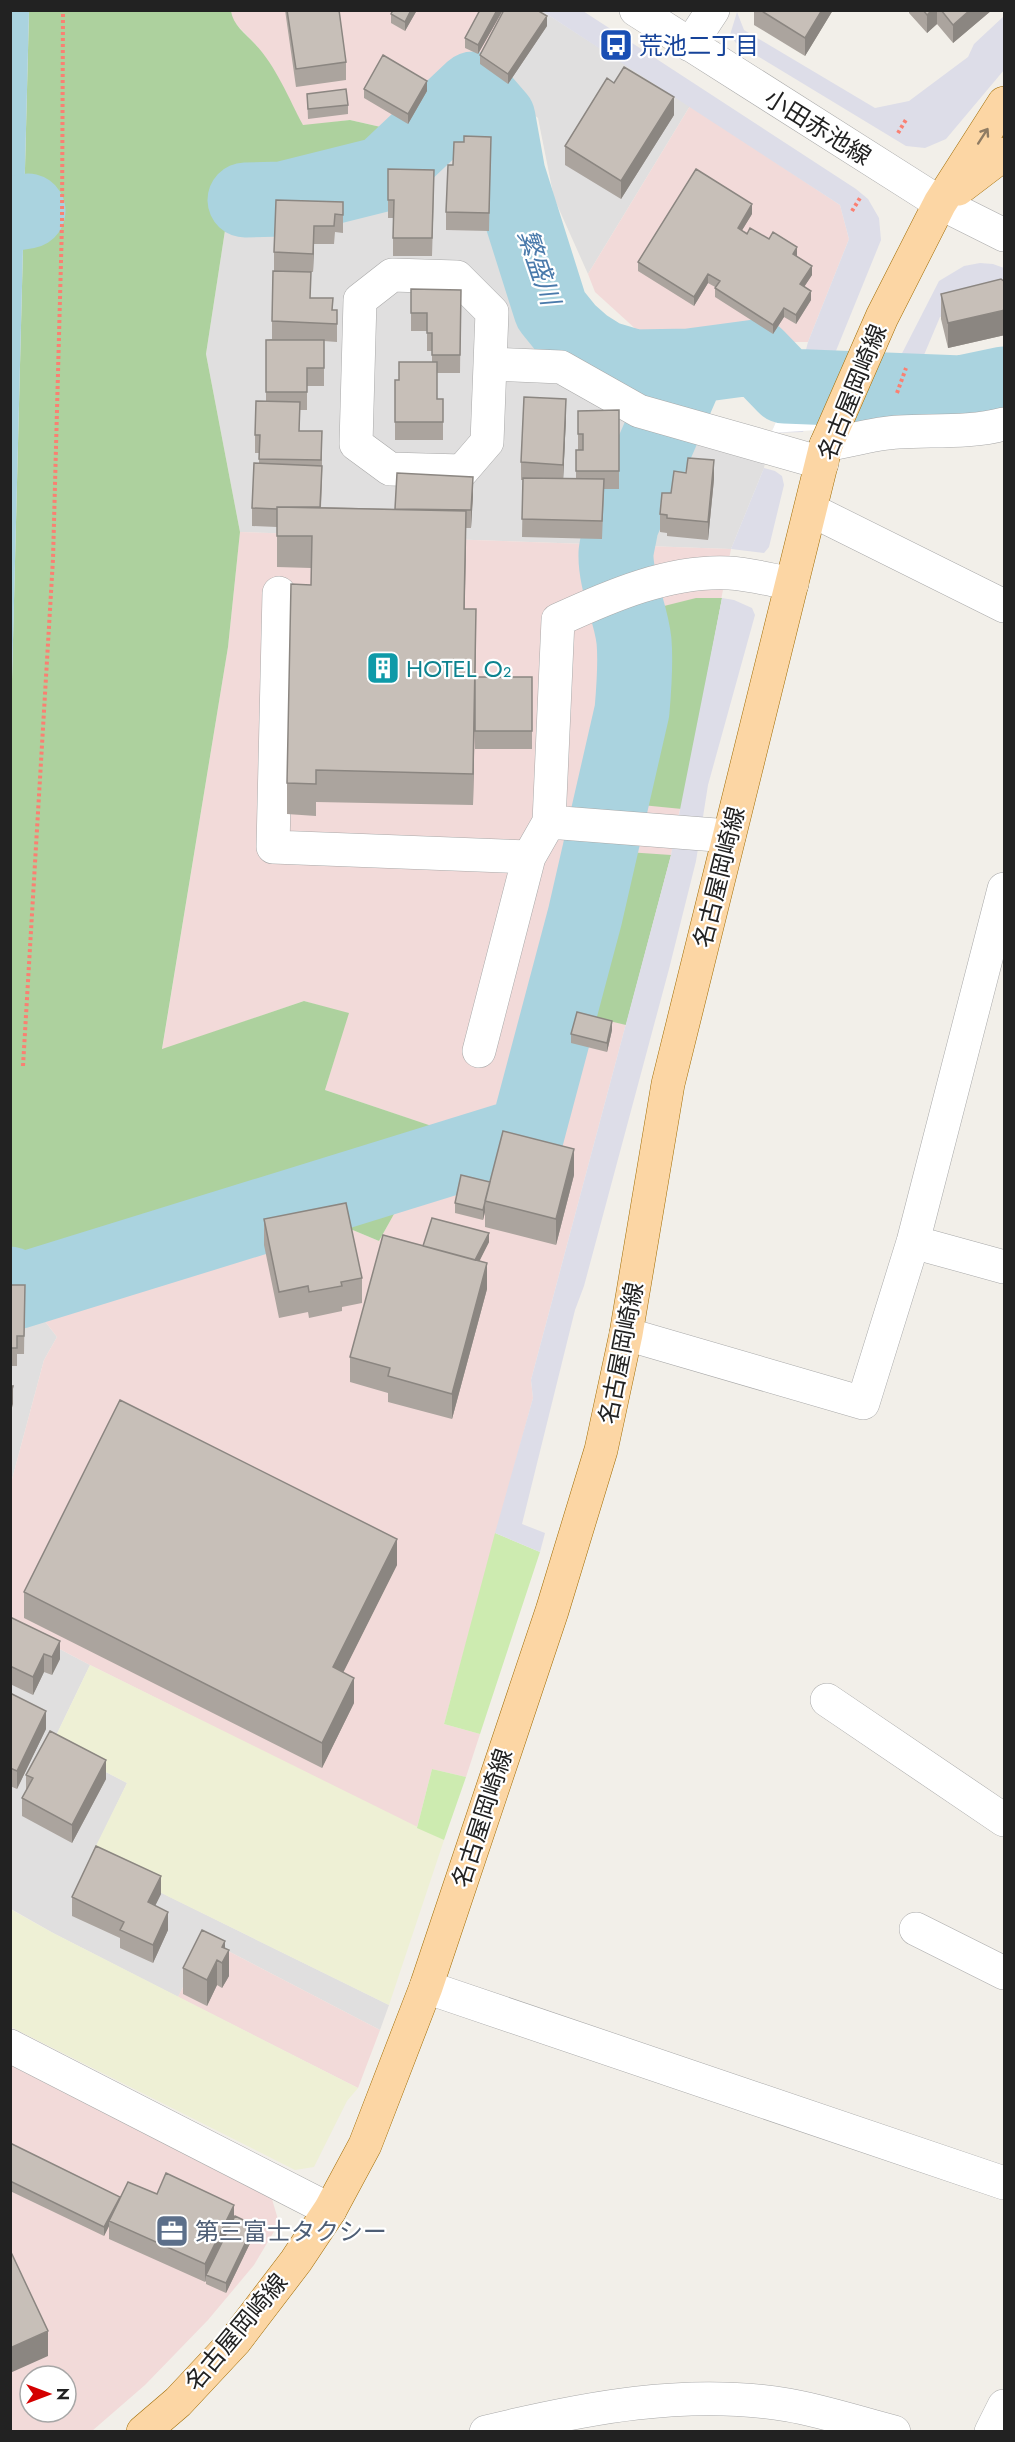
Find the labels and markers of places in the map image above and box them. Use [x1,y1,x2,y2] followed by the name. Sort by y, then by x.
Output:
[598,27,634,63] bus stop icon: 荒池二丁目
[639,28,759,63] place label: 荒池二丁目
[365,650,401,686] building icon: HOTEL O₂
[406,651,511,686] place label: HOTEL O₂
[154,2213,190,2249] office icon: 第三富士タクシー
[195,2214,387,2249] place label: 第三富士タクシー

